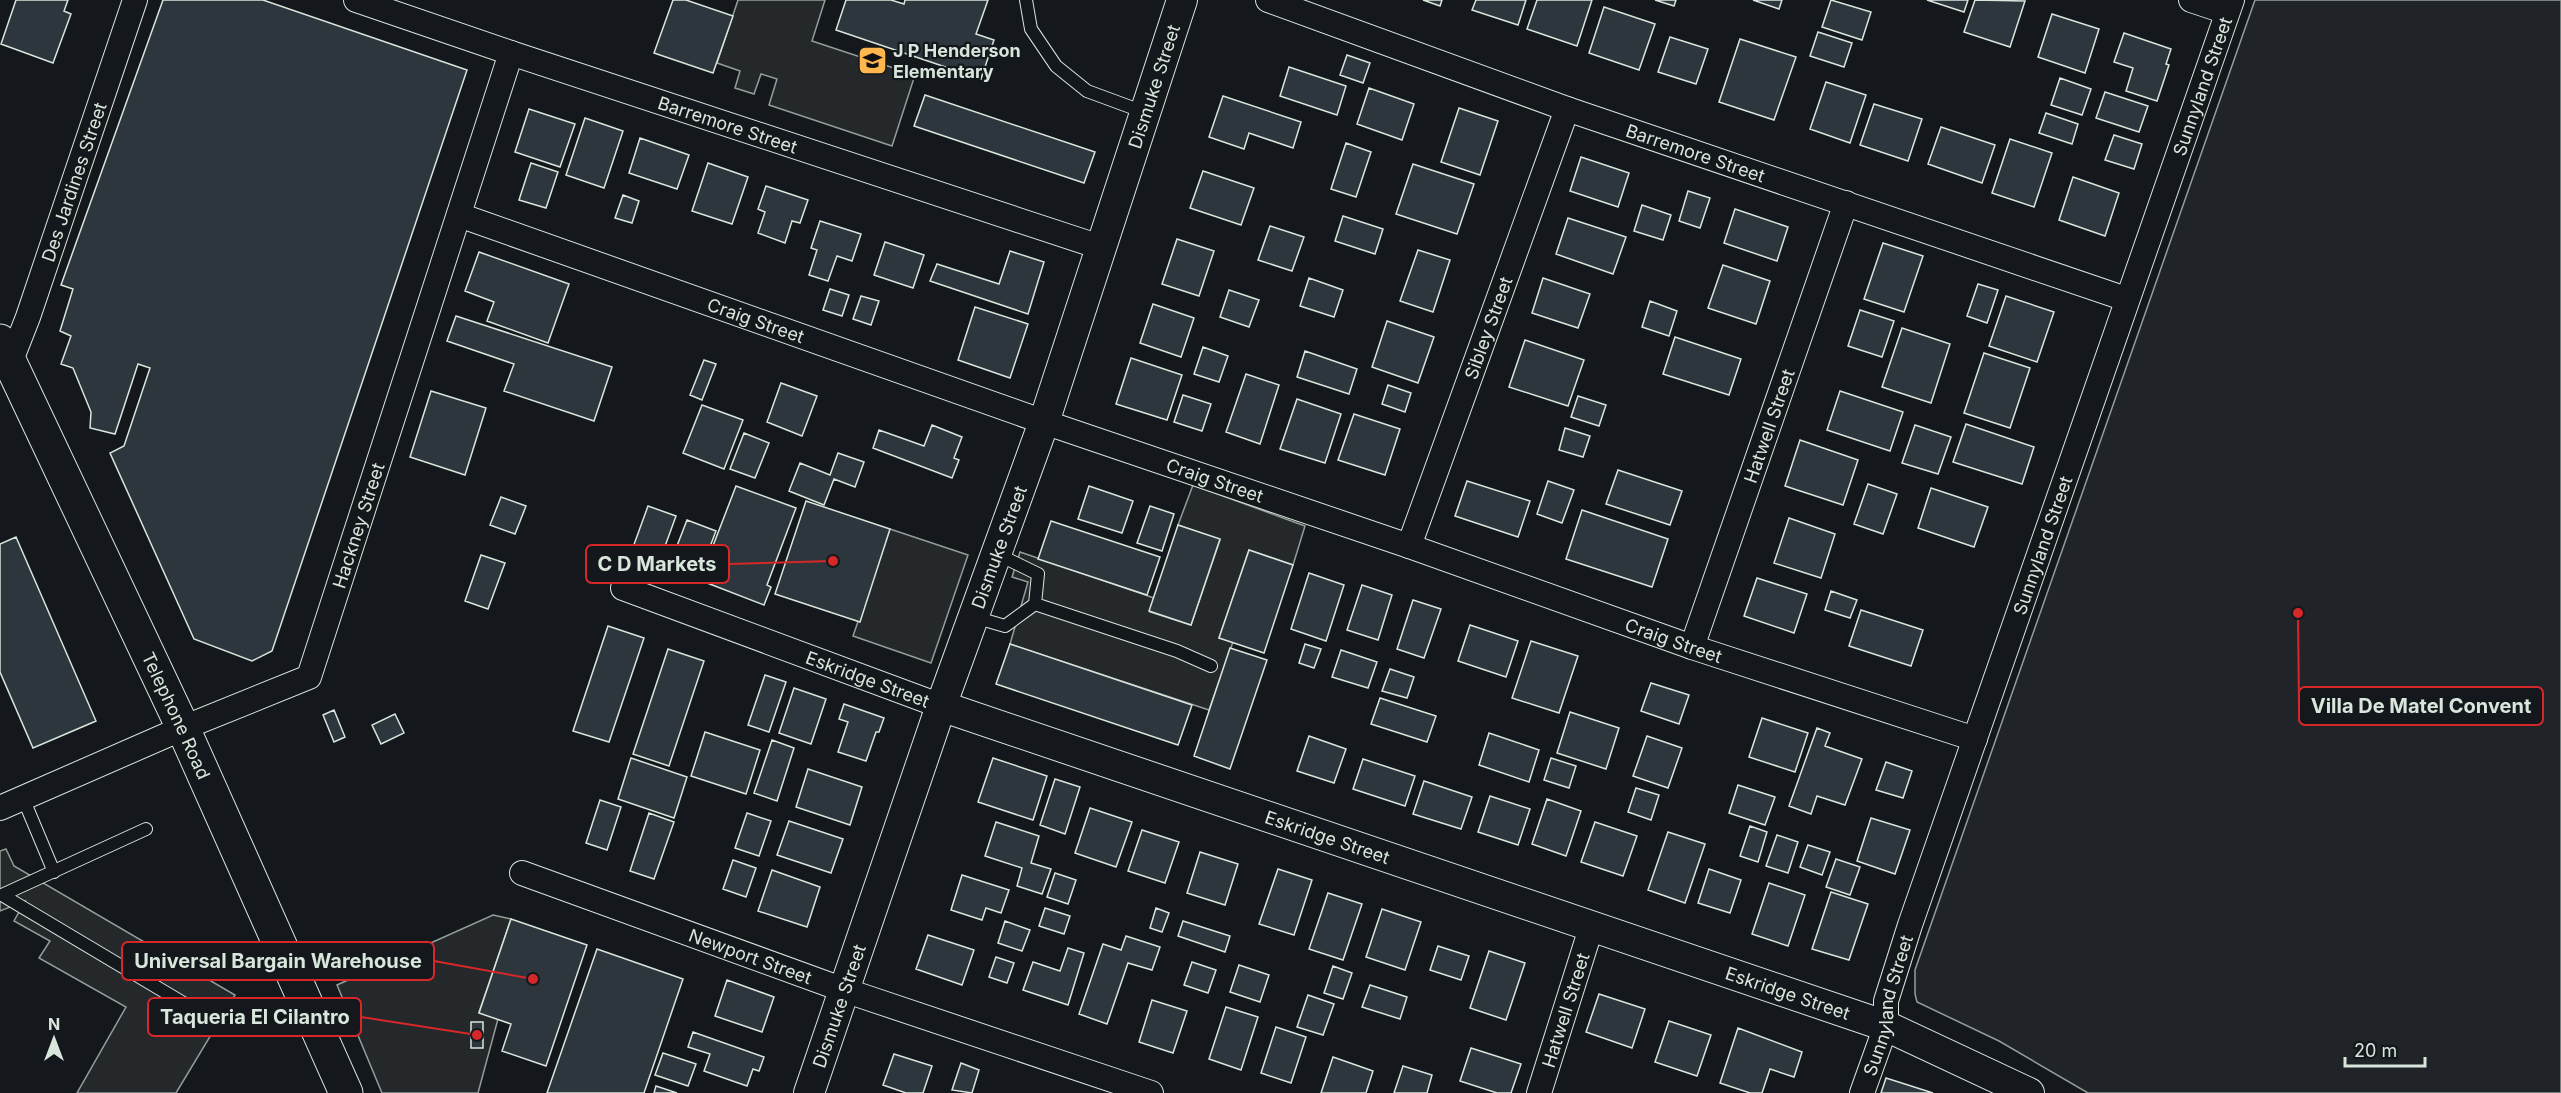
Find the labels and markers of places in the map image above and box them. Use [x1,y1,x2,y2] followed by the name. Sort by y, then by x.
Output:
[893,40,1021,82] place label: J P Henderson Elementary
[856,44,888,76] school or university icon: J P Henderson Elementary
[586,545,729,583] callout: C D Markets
[2299,687,2543,725] callout: Villa De Matel Convent
[122,942,434,980] callout: Universal Bargain Warehouse
[148,998,361,1036] callout: Taqueria El Cilantro

